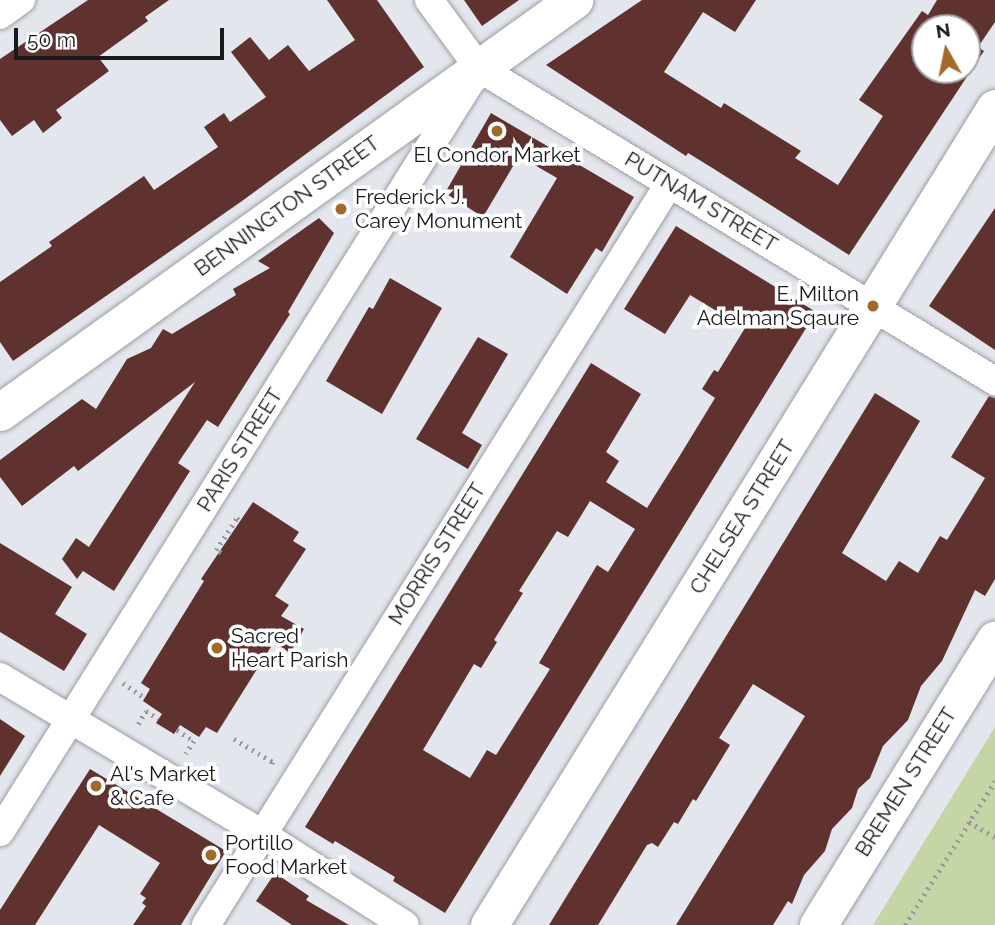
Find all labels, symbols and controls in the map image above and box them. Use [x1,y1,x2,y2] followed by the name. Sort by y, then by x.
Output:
[18,14,228,58] scale bar
[911,14,981,84] north arrow
[934,18,952,42] text: N
[27,27,76,52] text: 50 m
[489,123,505,139] marker: El Condor Market
[190,130,384,282] street label: BENNINGTON STREET
[413,142,581,168] place label: El Condor Market
[620,147,782,257] street label: PUTNAM STREET
[355,184,523,234] place label: Frederick J. Carey Monument
[333,201,349,217] marker: Frederick J. Carey Monument
[697,281,859,331] place label: E. Milton Adelman Sqaure
[865,298,881,314] marker: E. Milton Adelman Sqaure
[192,384,288,516] street label: PARIS STREET
[684,435,800,599] street label: CHELSEA STREET
[383,478,491,630] street label: MORRIS STREET
[231,623,349,673] place label: Sacred Heart Parish
[209,640,225,656] marker: Sacred Heart Parish
[850,703,962,861] street label: BREMEN STREET
[110,761,216,811] place label: Al's Market & Cafe
[88,778,104,794] marker: Al's Market & Cafe
[225,830,347,880] place label: Portillo Food Market
[203,847,219,863] marker: Portillo Food Market

